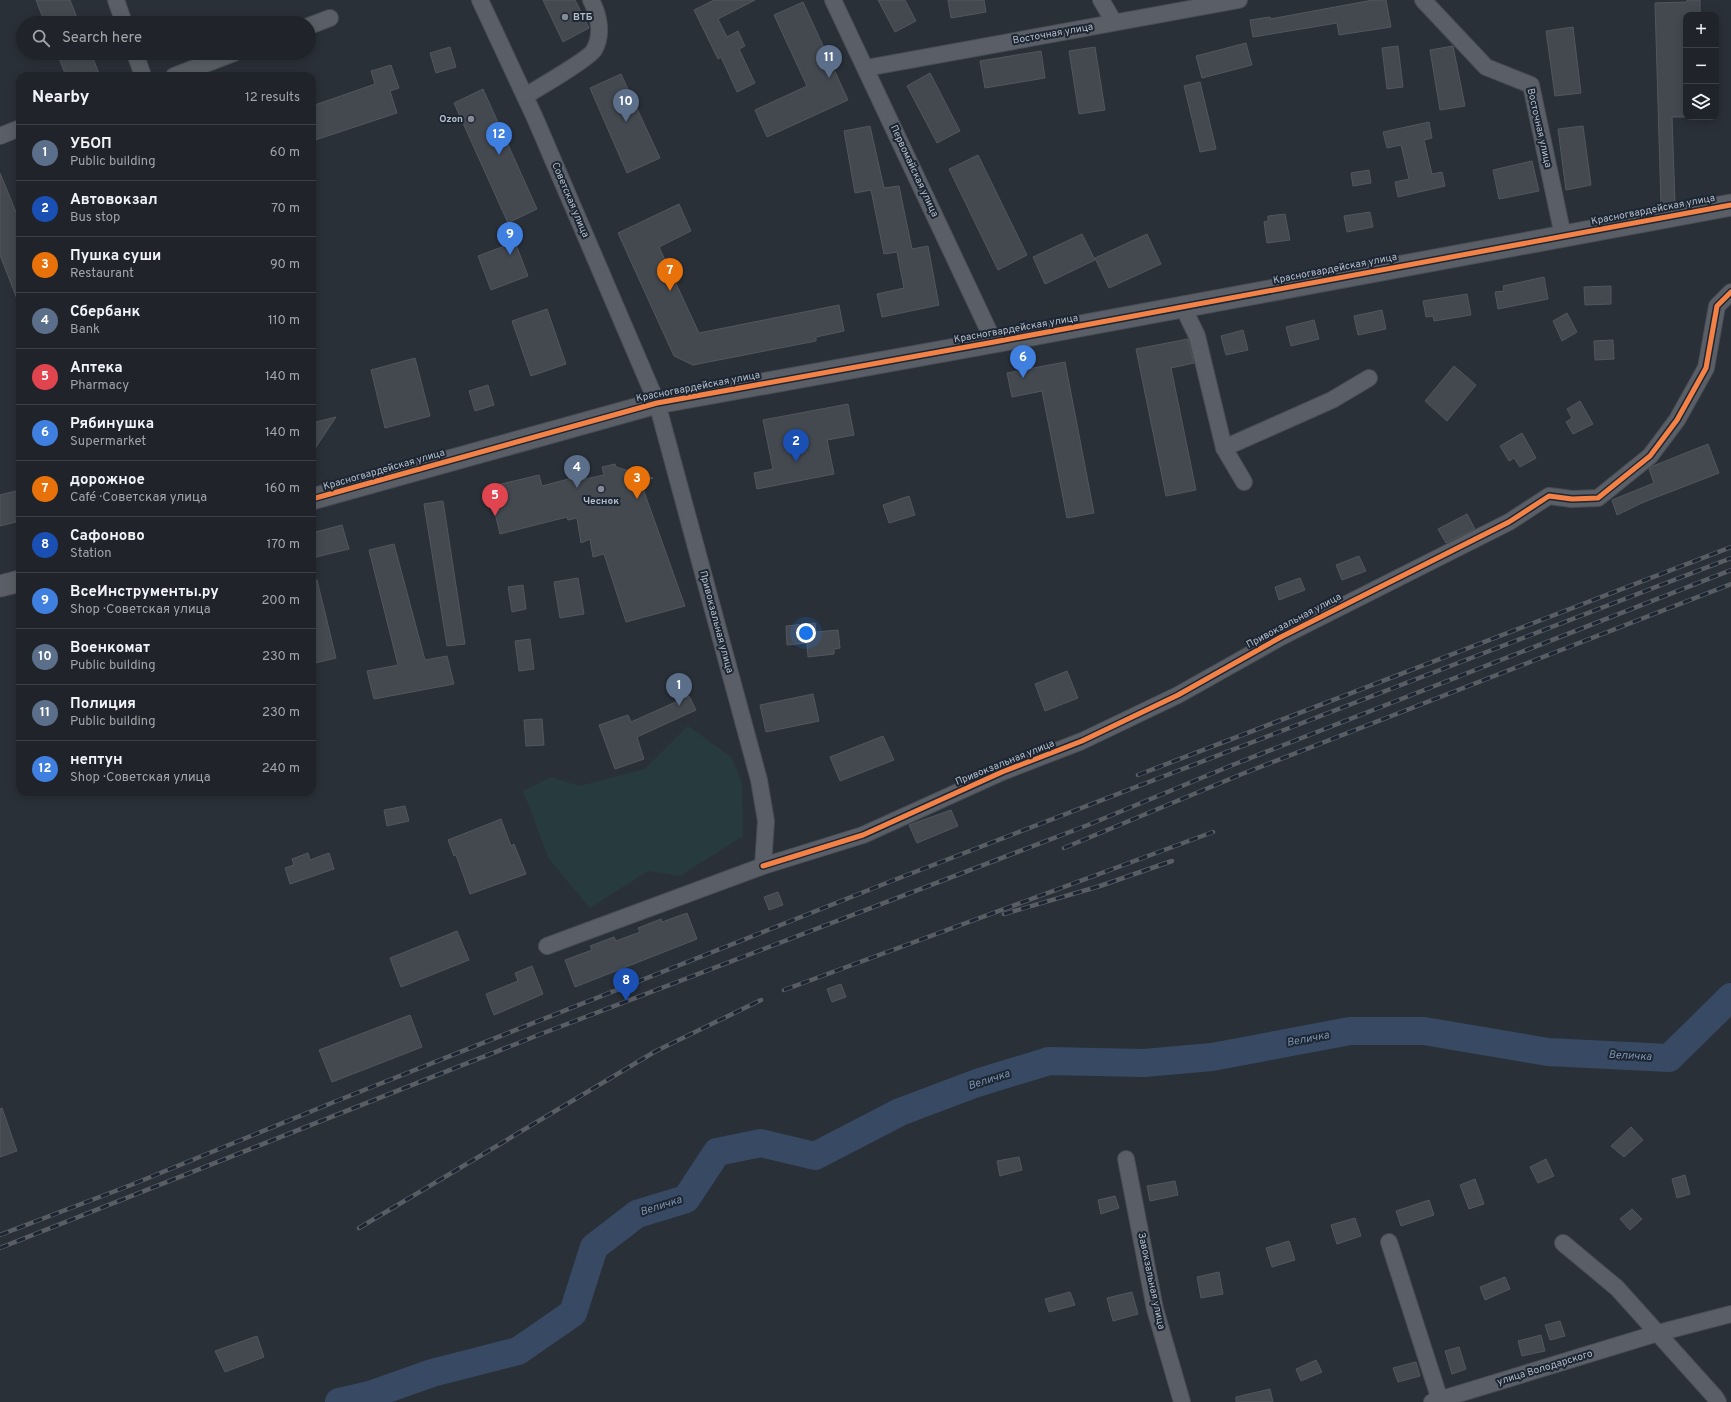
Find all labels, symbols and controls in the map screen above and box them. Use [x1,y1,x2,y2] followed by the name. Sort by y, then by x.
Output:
[573,11,593,24] place label: ВТБ
[560,12,570,22] marker: ВТБ
[1683,12,1719,120] map controls
[1683,12,1719,48] button: +
[16,16,316,60] search box
[1012,21,1094,47] street label: Восточная улица
[30,27,52,49] icon: search
[62,29,142,48] text: Search here
[816,45,842,78] pin: 11
[1683,48,1719,84] button: −
[1683,84,1719,120] button: layers
[32,87,89,109] text: Nearby
[1524,87,1554,169] street label: Восточная улица
[613,89,639,122] pin: 10
[245,90,300,106] text: 12 results
[439,113,463,126] place label: Ozon
[466,114,476,124] marker: Ozon
[486,122,512,155] pin: 12
[887,123,941,219] street label: Первомайская улица
[70,135,112,154] text: УБОП
[42,145,48,161] text: 1
[270,145,300,161] text: 60 m
[70,154,156,170] text: Public building
[548,160,592,240] street label: Советская улица
[70,191,158,210] text: Автовокзал
[1590,192,1716,228] street label: Красногвардейская улица
[41,201,49,217] text: 2
[271,201,300,217] text: 70 m
[70,210,120,226] text: Bus stop
[497,222,523,255] pin: 9
[70,247,161,266] text: Пушка суши
[1272,251,1398,287] street label: Красногвардейская улица
[41,257,49,273] text: 3
[270,257,300,273] text: 90 m
[657,258,683,291] pin: 7
[70,266,134,282] text: Restaurant
[70,303,140,322] text: Сбербанк
[953,312,1079,346] street label: Красногвардейская улица
[41,313,49,329] text: 4
[268,313,300,329] text: 110 m
[70,322,100,338] text: Bank
[1010,345,1036,378] pin: 6
[70,359,123,378] text: Аптека
[41,369,49,385] text: 5
[265,369,300,385] text: 140 m
[635,369,761,405] street label: Красногвардейская улица
[70,378,129,394] text: Pharmacy
[70,415,154,434] text: Рябинушка
[41,425,49,441] text: 6
[265,425,300,441] text: 140 m
[783,429,809,462] pin: 2
[70,434,146,450] text: Supermarket
[322,446,446,494] street label: Красногвардейская улица
[564,455,590,488] pin: 4
[624,466,650,499] pin: 3
[70,471,145,490] text: дорожное
[42,481,48,497] text: 7
[265,481,300,497] text: 160 m
[482,483,508,516] pin: 5
[596,484,606,494] marker: Чеснок
[70,490,207,506] text: Café · Советская улица
[583,495,619,508] place label: Чеснок
[70,527,145,546] text: Сафоново
[41,537,49,553] text: 8
[266,537,300,553] text: 170 m
[70,546,112,562] text: Station
[696,569,736,675] street label: Привокзальная улица
[70,583,219,602] text: ВсеИнструменты.ру
[1244,590,1344,652] street label: Привокзальная улица
[41,593,49,609] text: 9
[261,593,300,609] text: 200 m
[70,602,211,618] text: Shop · Советская улица
[796,623,816,643] your location
[70,639,150,658] text: Военкомат
[38,649,52,665] text: 10
[262,649,300,665] text: 230 m
[70,658,156,674] text: Public building
[666,673,692,706] pin: 1
[70,695,136,714] text: Полиция
[40,705,50,721] text: 11
[262,705,300,721] text: 230 m
[70,714,156,730] text: Public building
[954,737,1056,789] street label: Привокзальная улица
[70,751,123,770] text: нептун
[38,761,52,777] text: 12
[262,761,300,777] text: 240 m
[70,770,211,786] text: Shop · Советская улица
[613,968,639,1001] pin: 8
[1286,1028,1331,1050] water label: Величка
[1608,1048,1652,1064] water label: Величка
[966,1067,1012,1093] water label: Величка
[638,1193,684,1219] water label: Величка
[1134,1231,1168,1331] street label: Завокзальная улица
[1496,1347,1595,1389] street label: улица Володарского

